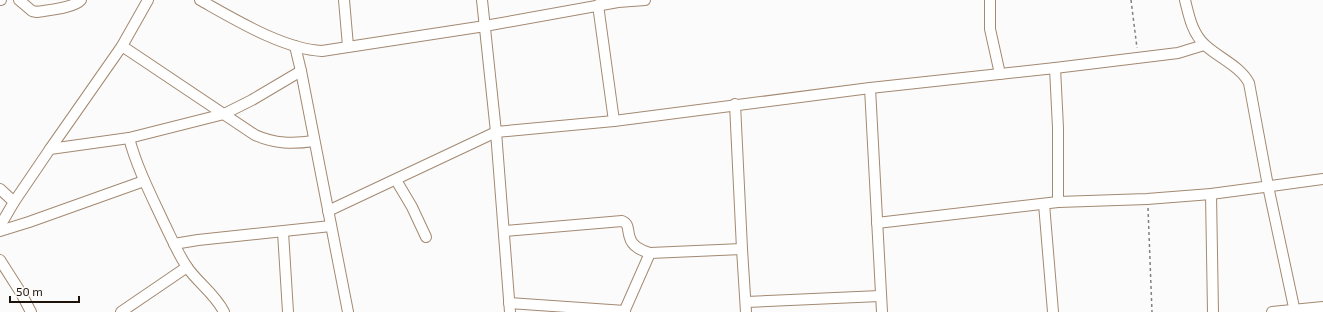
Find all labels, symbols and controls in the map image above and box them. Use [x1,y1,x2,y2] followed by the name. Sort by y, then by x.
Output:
[10,278,79,304] scale bar
[16,284,43,298] text: 50 m

